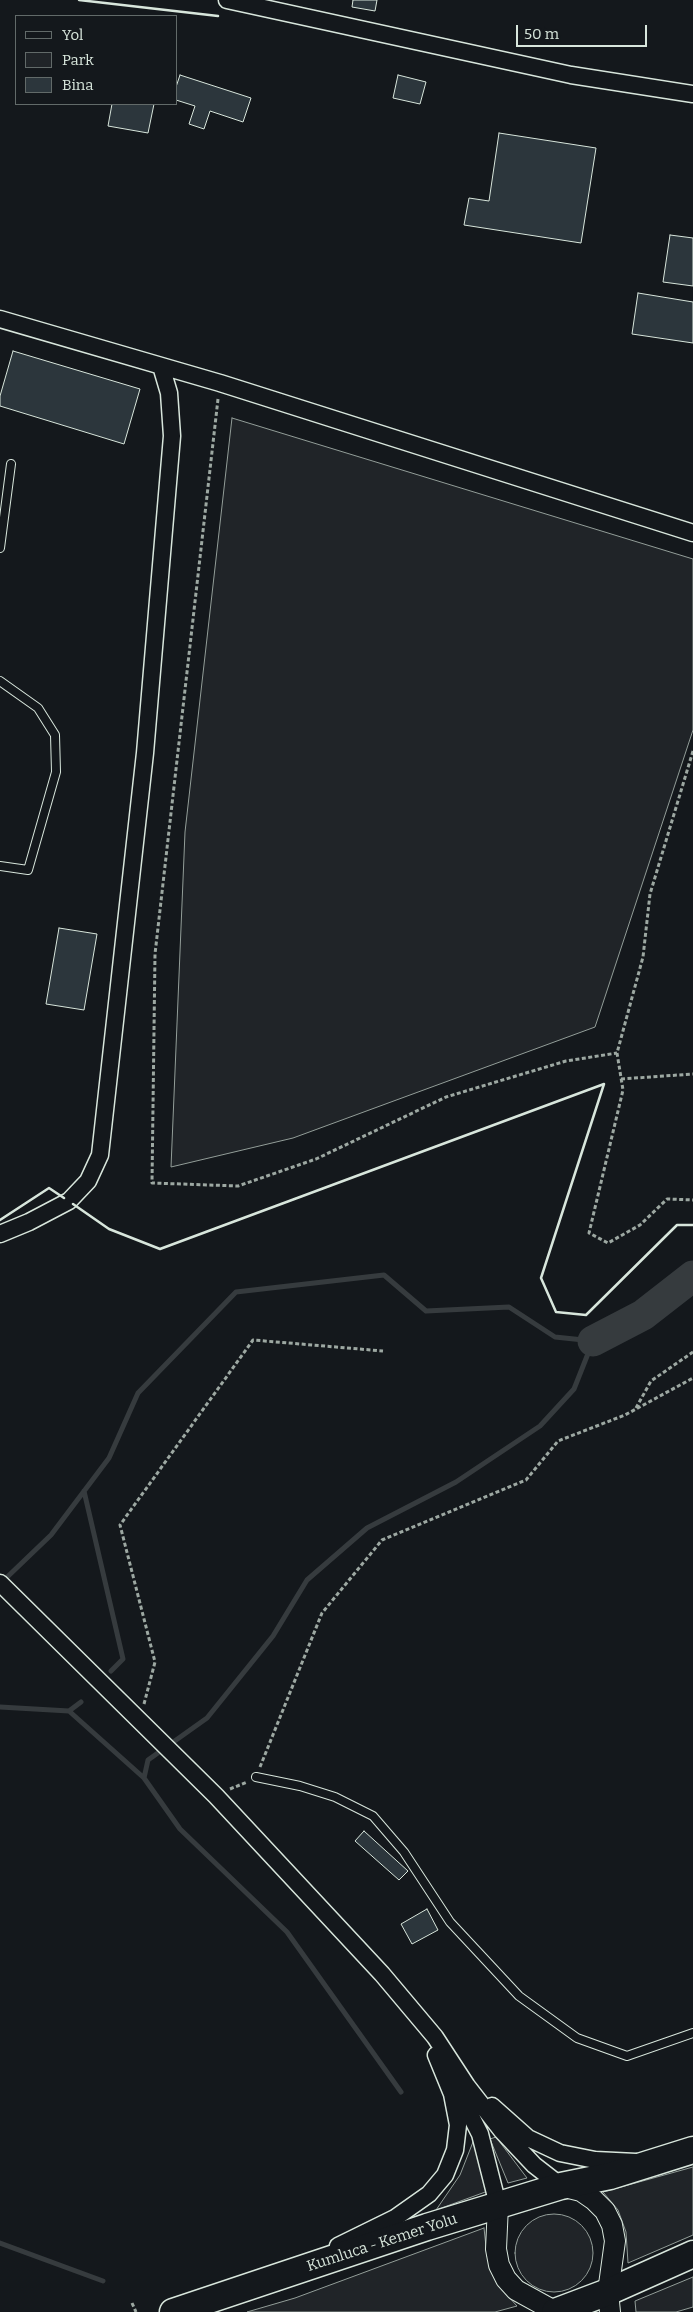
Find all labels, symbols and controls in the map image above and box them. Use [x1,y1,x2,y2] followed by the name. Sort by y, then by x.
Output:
[15,15,178,105] legend
[518,15,649,47] scale bar
[524,25,559,43] text: 50 m
[62,26,83,44] text: Yol
[62,51,94,69] text: Park
[62,76,94,94] text: Bina
[305,2210,459,2276] street label: Kumluca - Kemer Yolu

